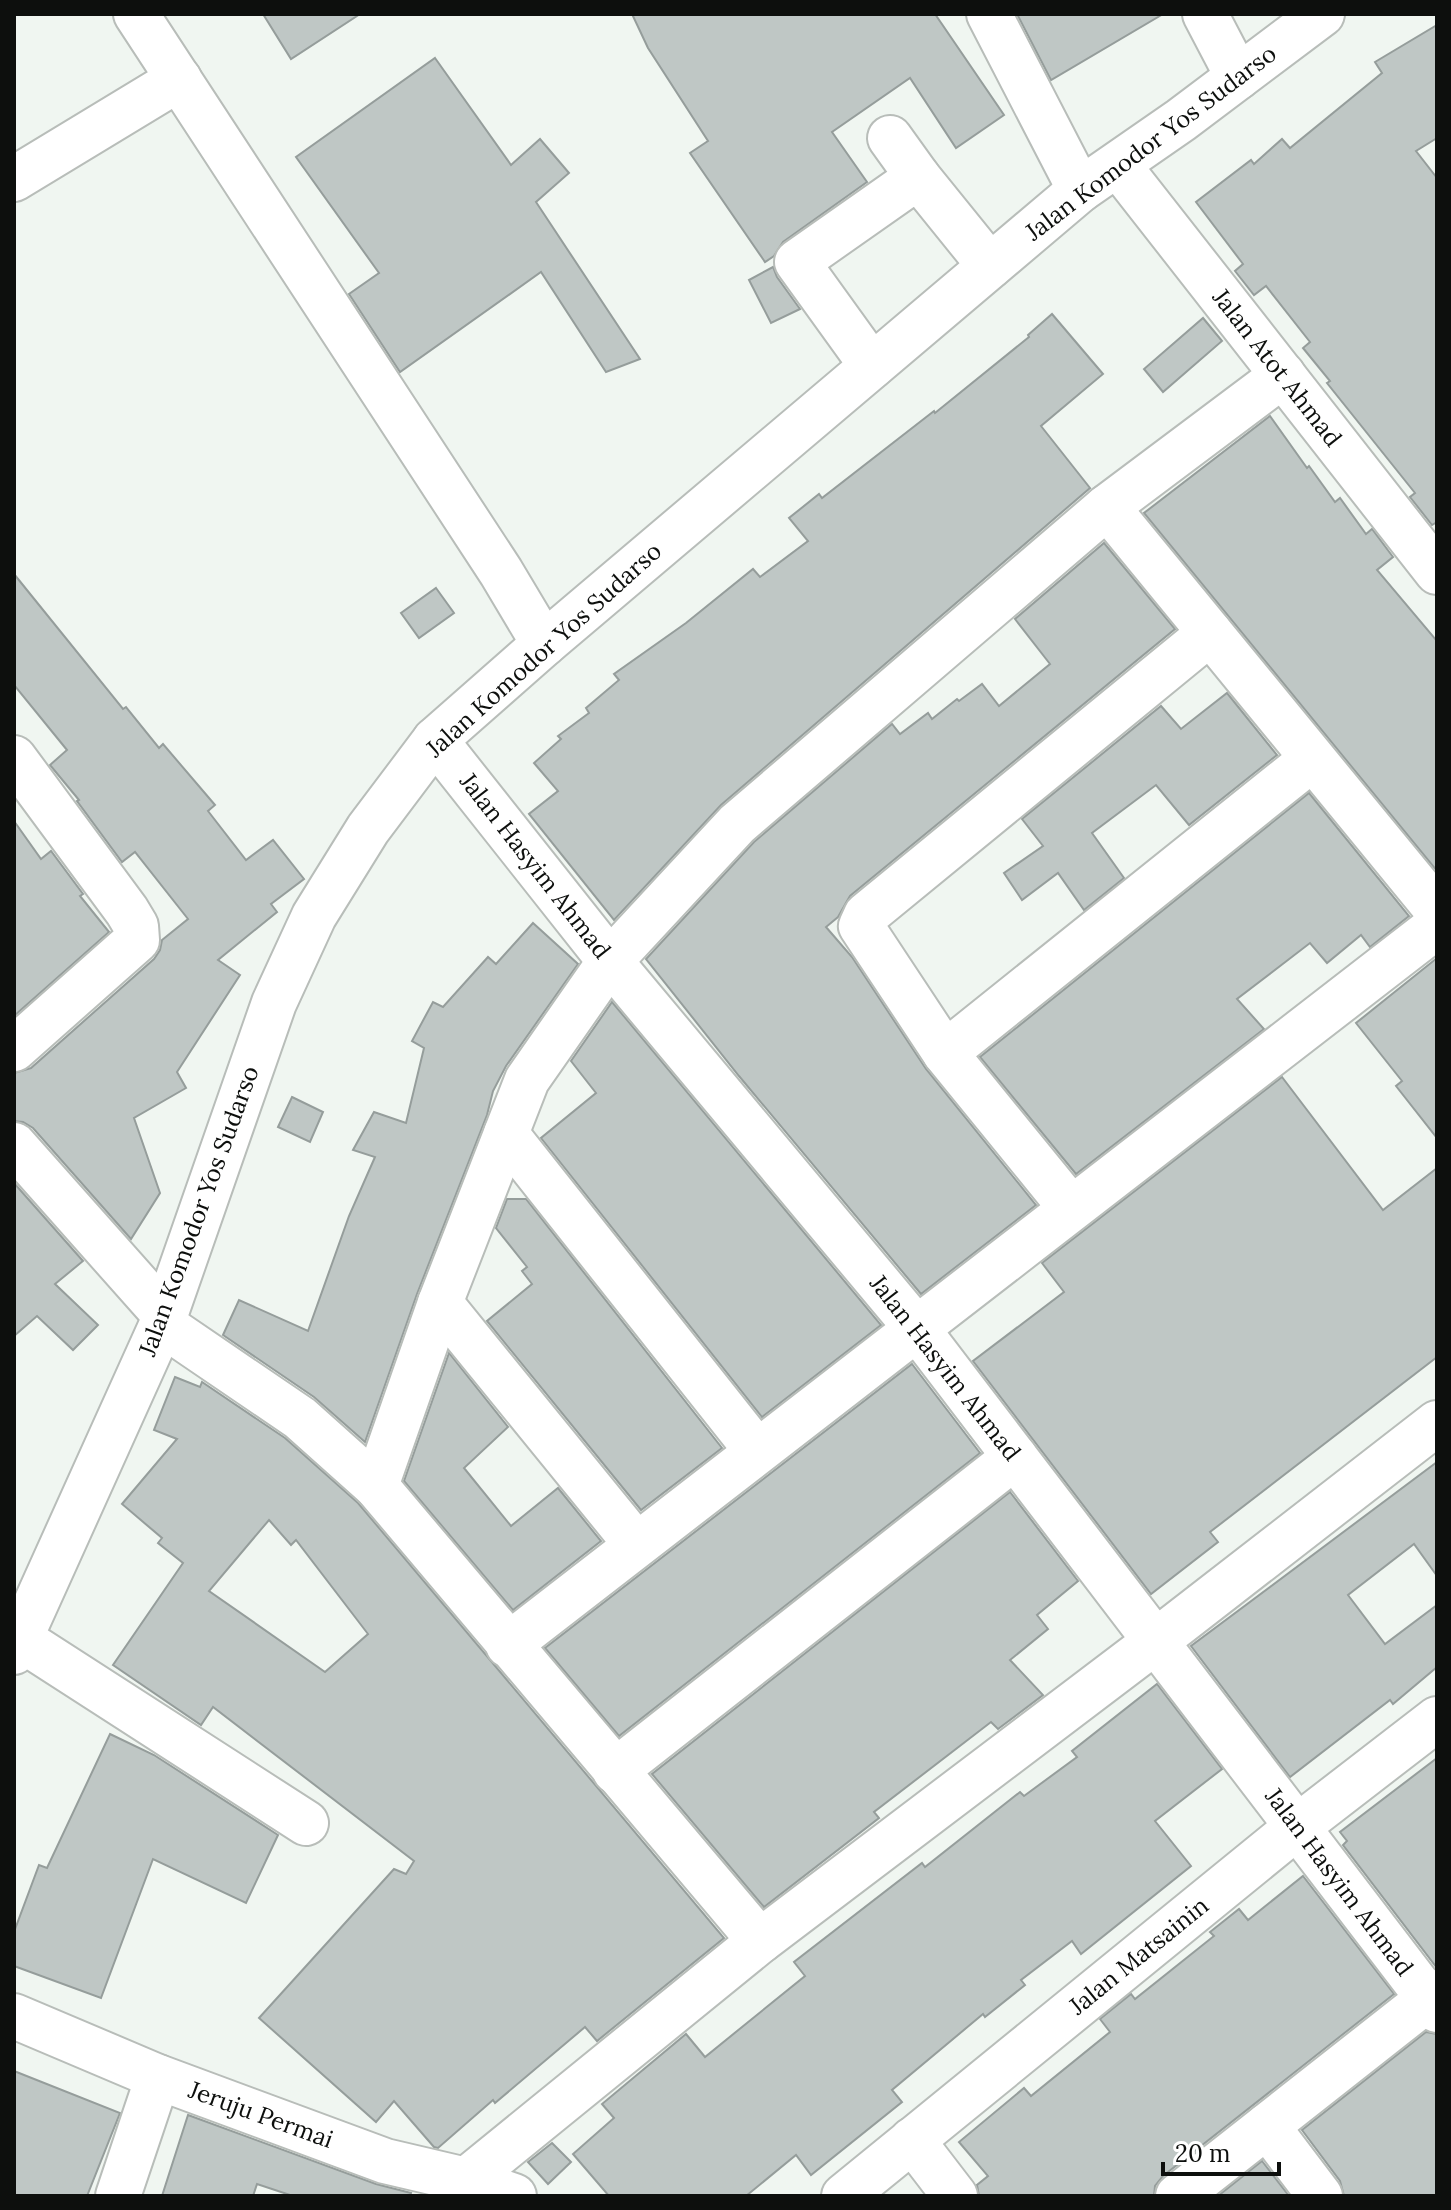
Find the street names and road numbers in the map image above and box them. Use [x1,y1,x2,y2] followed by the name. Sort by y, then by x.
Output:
[1018,38,1282,248] street label: Jalan Komodor Yos Sudarso
[1205,282,1349,453] street label: Jalan Atot Ahmad
[419,536,668,764] street label: Jalan Komodor Yos Sudarso
[453,766,618,965] street label: Jalan Hasyim Ahmad
[131,1062,266,1361] street label: Jalan Komodor Yos Sudarso
[863,1268,1028,1467] street label: Jalan Hasyim Ahmad
[1258,1781,1420,1982] street label: Jalan Hasyim Ahmad
[1062,1890,1215,2022] street label: Jalan Matsainin
[184,2074,338,2155] street label: Jeruju Permai

